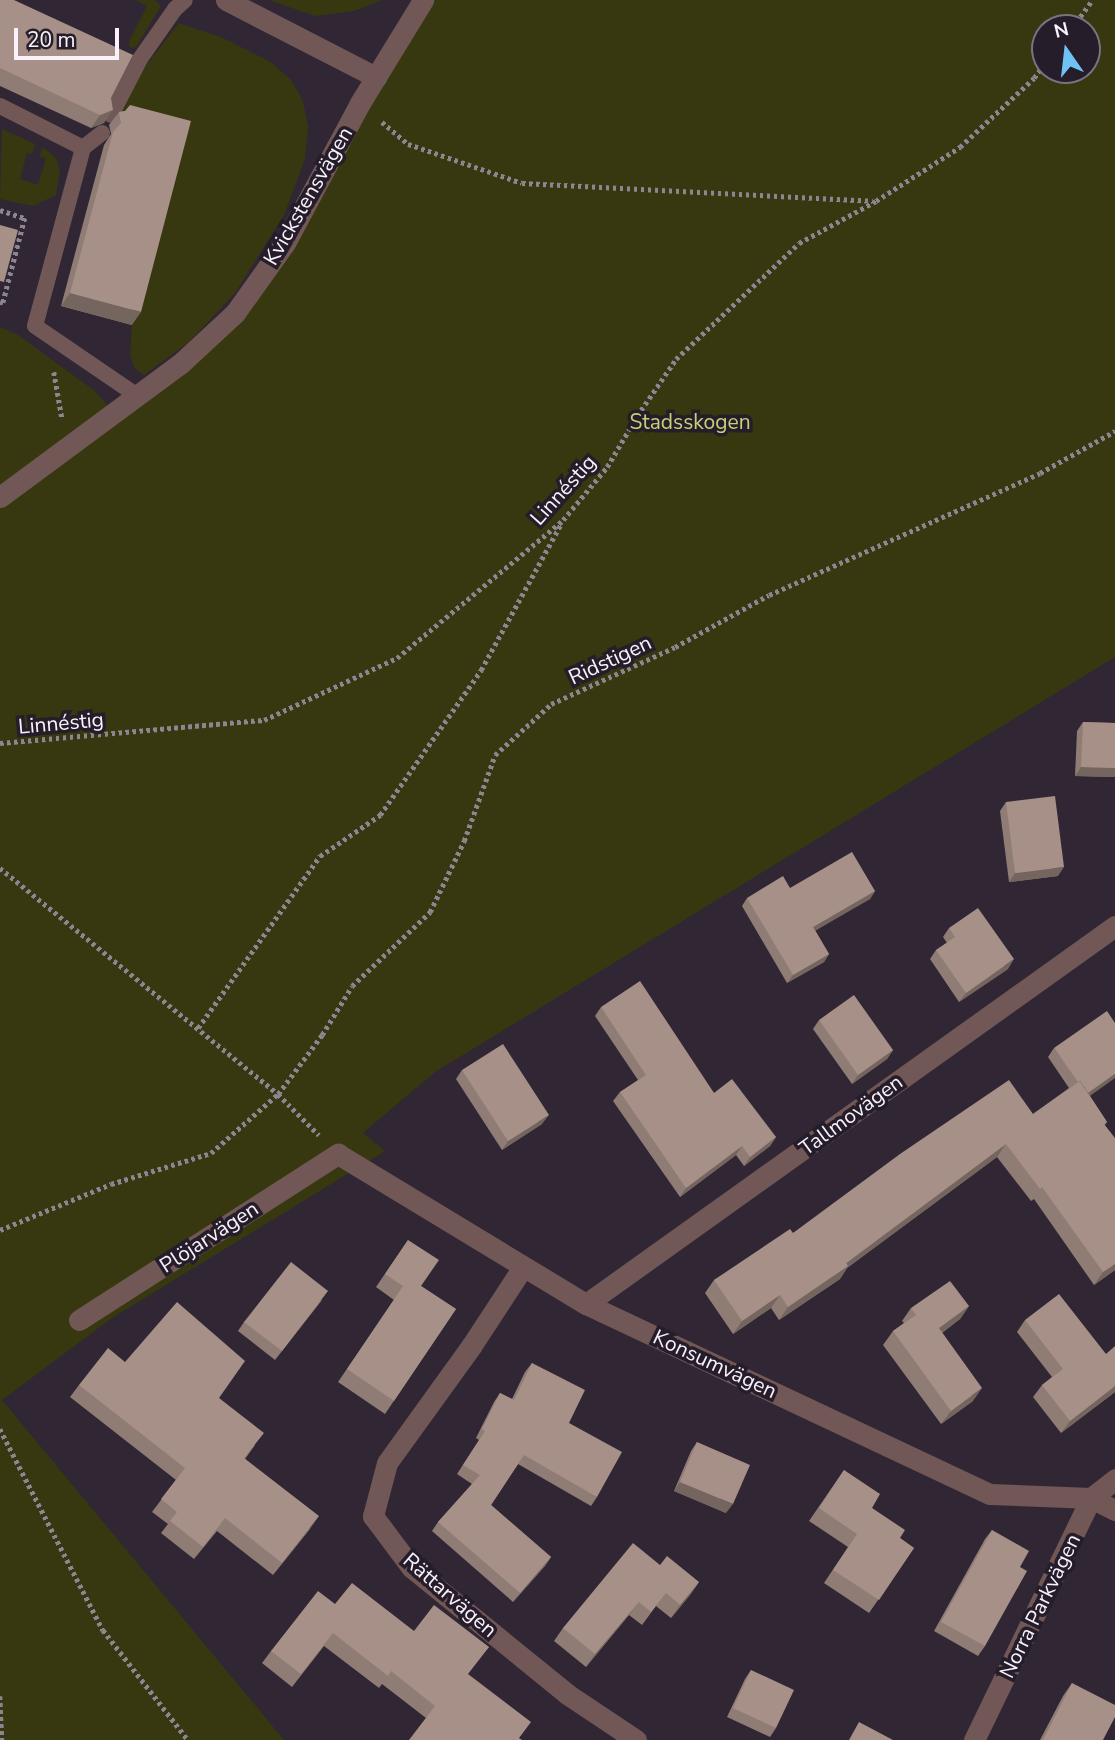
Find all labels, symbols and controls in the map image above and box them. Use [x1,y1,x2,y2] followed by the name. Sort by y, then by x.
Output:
[18,14,122,58] scale bar
[1031,14,1101,84] north arrow
[1051,16,1071,45] text: N
[27,26,76,54] text: 20 m
[258,122,358,270] street label: Kvickstensvägen
[629,409,751,435] park label: Stadsskogen
[525,450,601,530] street label: Linnéstig
[564,630,656,690] street label: Ridstigen
[17,707,105,739] street label: Linnéstig
[795,1069,907,1161] street label: Tallmovägen
[155,1196,263,1278] street label: Plöjarvägen
[649,1324,781,1404] street label: Konsumvägen
[994,1530,1086,1682] street label: Norra Parkvägen
[398,1547,502,1643] street label: Rättarvägen

